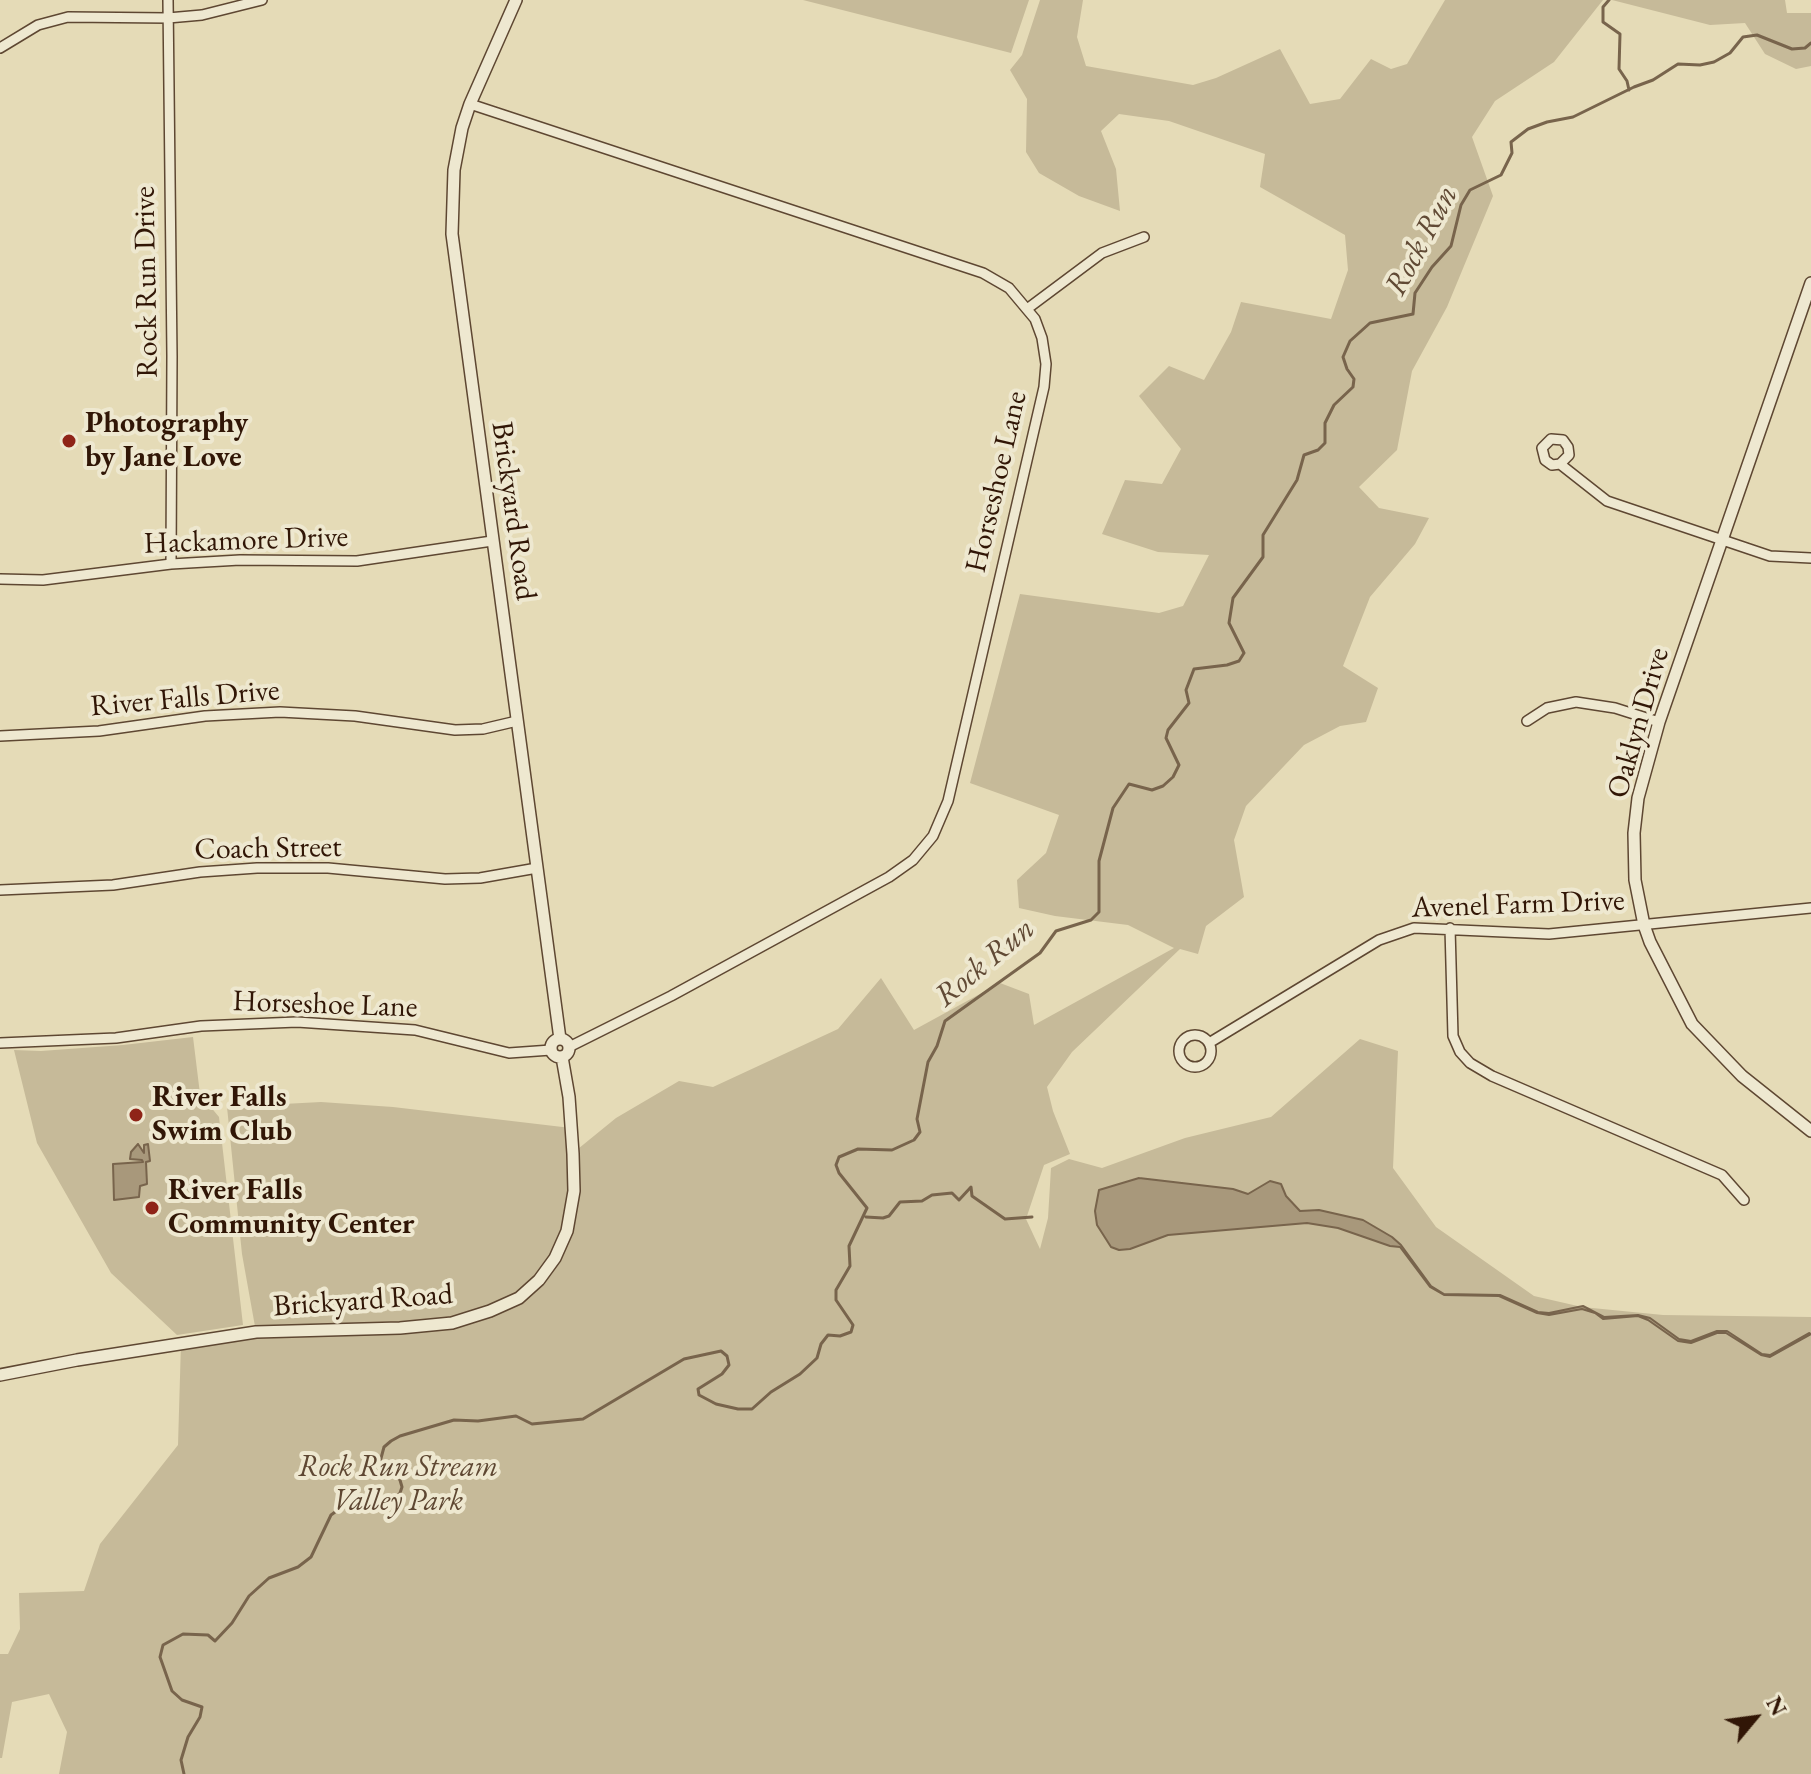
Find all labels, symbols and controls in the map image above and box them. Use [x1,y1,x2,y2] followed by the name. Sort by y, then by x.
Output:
[1377,179,1467,303] water label: Rock Run
[127,186,167,378] street label: Rock Run Drive
[959,388,1035,576] street label: Horseshoe Lane
[85,406,248,476] place label: Photography by Jane Love
[483,419,543,603] street label: Brickyard Road
[60,432,78,450] marker: Photography by Jane Love
[143,519,349,563] street label: Hackamore Drive
[1600,643,1678,803] street label: Oaklyn Drive
[89,673,281,725] street label: River Falls Drive
[194,830,342,868] street label: Coach Street
[1411,883,1625,927] street label: Avenel Farm Drive
[927,910,1043,1016] water label: Rock Run
[232,984,418,1026] street label: Horseshoe Lane
[152,1080,292,1150] place label: River Falls Swim Club
[127,1106,145,1124] marker: River Falls Swim Club
[168,1173,414,1244] place label: River Falls Community Center
[143,1199,161,1217] marker: River Falls Community Center
[272,1277,454,1325] street label: Brickyard Road
[298,1450,498,1520] park label: Rock Run Stream Valley Park
[1715,1678,1795,1758] north arrow
[1759,1691,1793,1721] text: N

